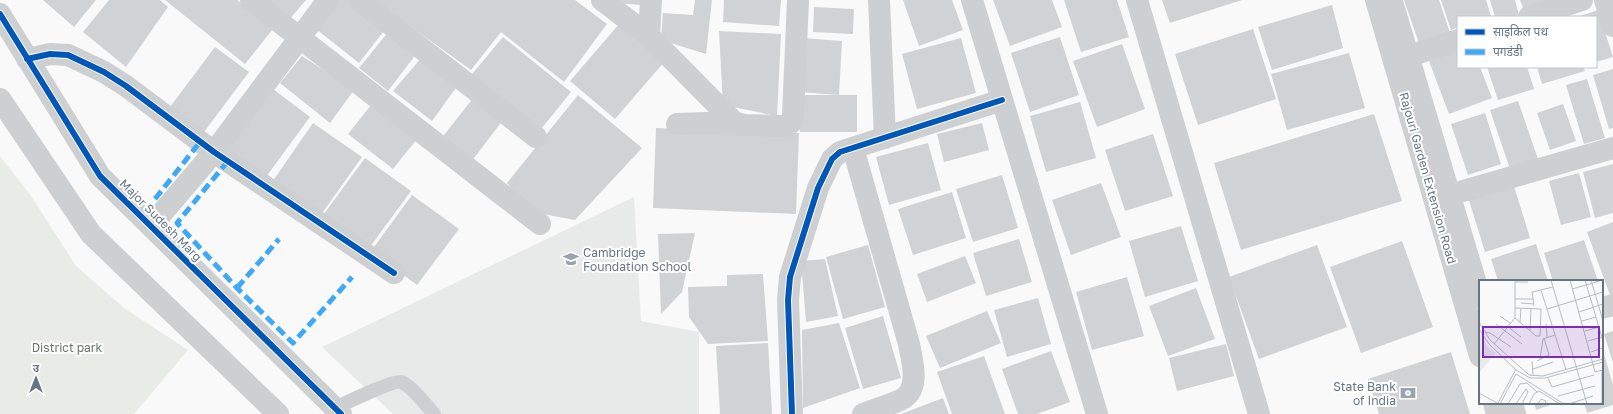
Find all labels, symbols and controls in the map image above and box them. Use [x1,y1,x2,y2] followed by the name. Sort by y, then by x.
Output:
[1457,16,1597,68] legend
[1493,24,1548,39] text: साइकिल पथ
[1493,44,1523,59] text: पगडंडी
[1396,90,1460,266] street label: Rajouri Garden Extension Road
[117,176,205,264] street label: Major Sudesh Marg
[583,245,691,274] place label: Cambridge Foundation School
[562,250,580,268] school or university icon: Cambridge Foundation School
[1479,280,1603,404] inset map
[32,340,103,355] park label: District park
[16,358,56,398] north arrow
[33,361,40,374] text: उ
[1333,379,1396,408] place label: State Bank of India
[1399,384,1417,402] bank icon: State Bank of India

